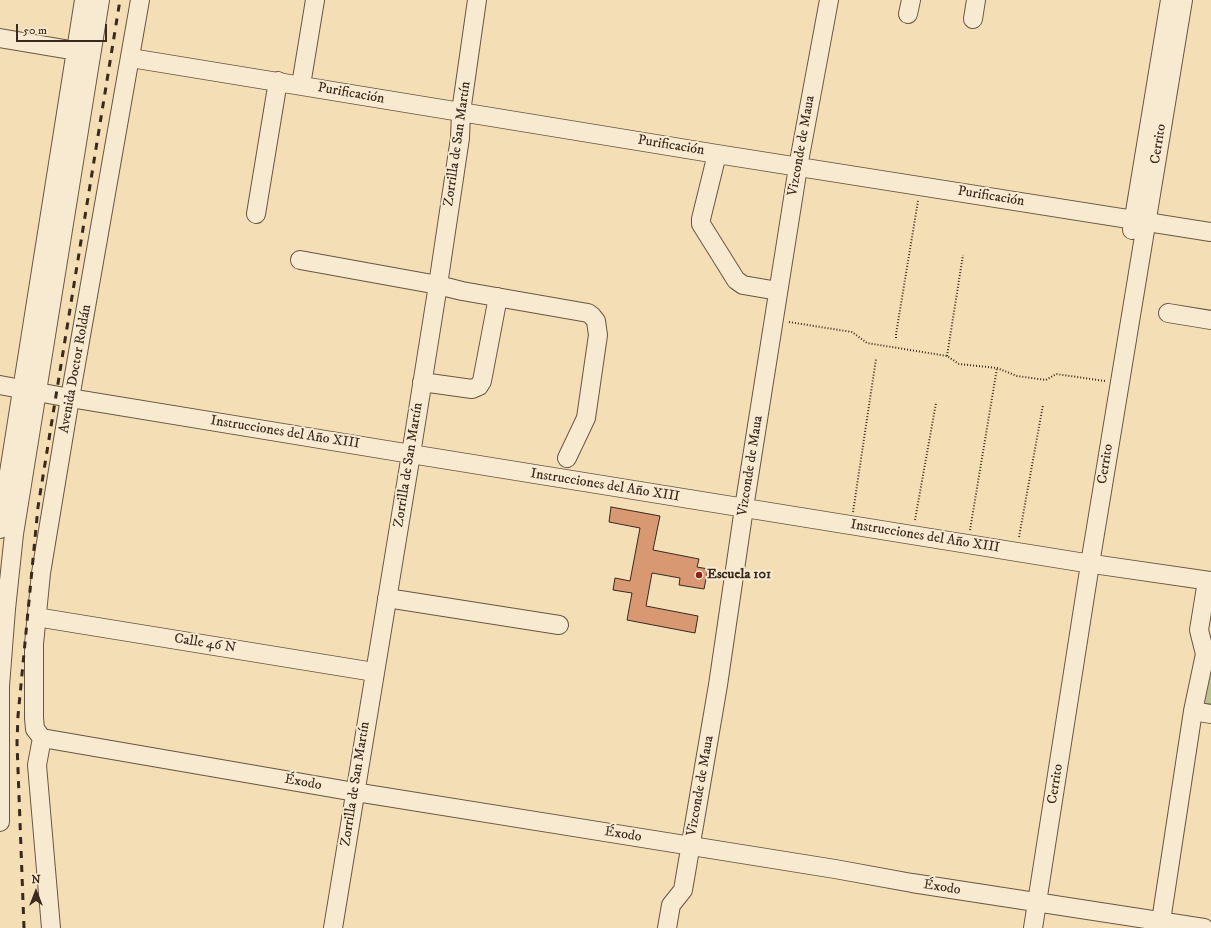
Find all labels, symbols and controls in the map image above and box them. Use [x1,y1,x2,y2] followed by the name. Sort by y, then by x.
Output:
[18,16,109,42] scale bar
[23,23,47,38] text: 50 m
[316,80,386,108] street label: Purificación
[441,80,475,208] street label: Zorrilla de San Martín
[785,95,819,197] street label: Vizconde de Maua
[1148,123,1170,165] street label: Cerrito
[636,132,706,160] street label: Purificación
[956,183,1026,211] street label: Purificación
[56,303,96,435] street label: Avenida Doctor Roldán
[391,402,427,528] street label: Zorrilla de San Martín
[209,413,361,453] street label: Instrucciones del Año XIII
[735,415,767,517] street label: Vizconde de Maua
[1095,443,1117,485] street label: Cerrito
[529,466,681,506] street label: Instrucciones del Año XIII
[849,517,1001,557] street label: Instrucciones del Año XIII
[707,567,771,583] place label: Escuela 101
[694,570,704,580] marker: Escuela 101
[173,631,237,657] street label: Calle 46 N
[338,721,374,847] street label: Zorrilla de San Martín
[684,735,718,837] street label: Vizconde de Maua
[1045,763,1067,805] street label: Cerrito
[283,771,323,795] street label: Éxodo
[603,824,643,846] street label: Éxodo
[16,872,56,912] north arrow
[31,873,41,887] text: N
[922,877,962,899] street label: Éxodo

